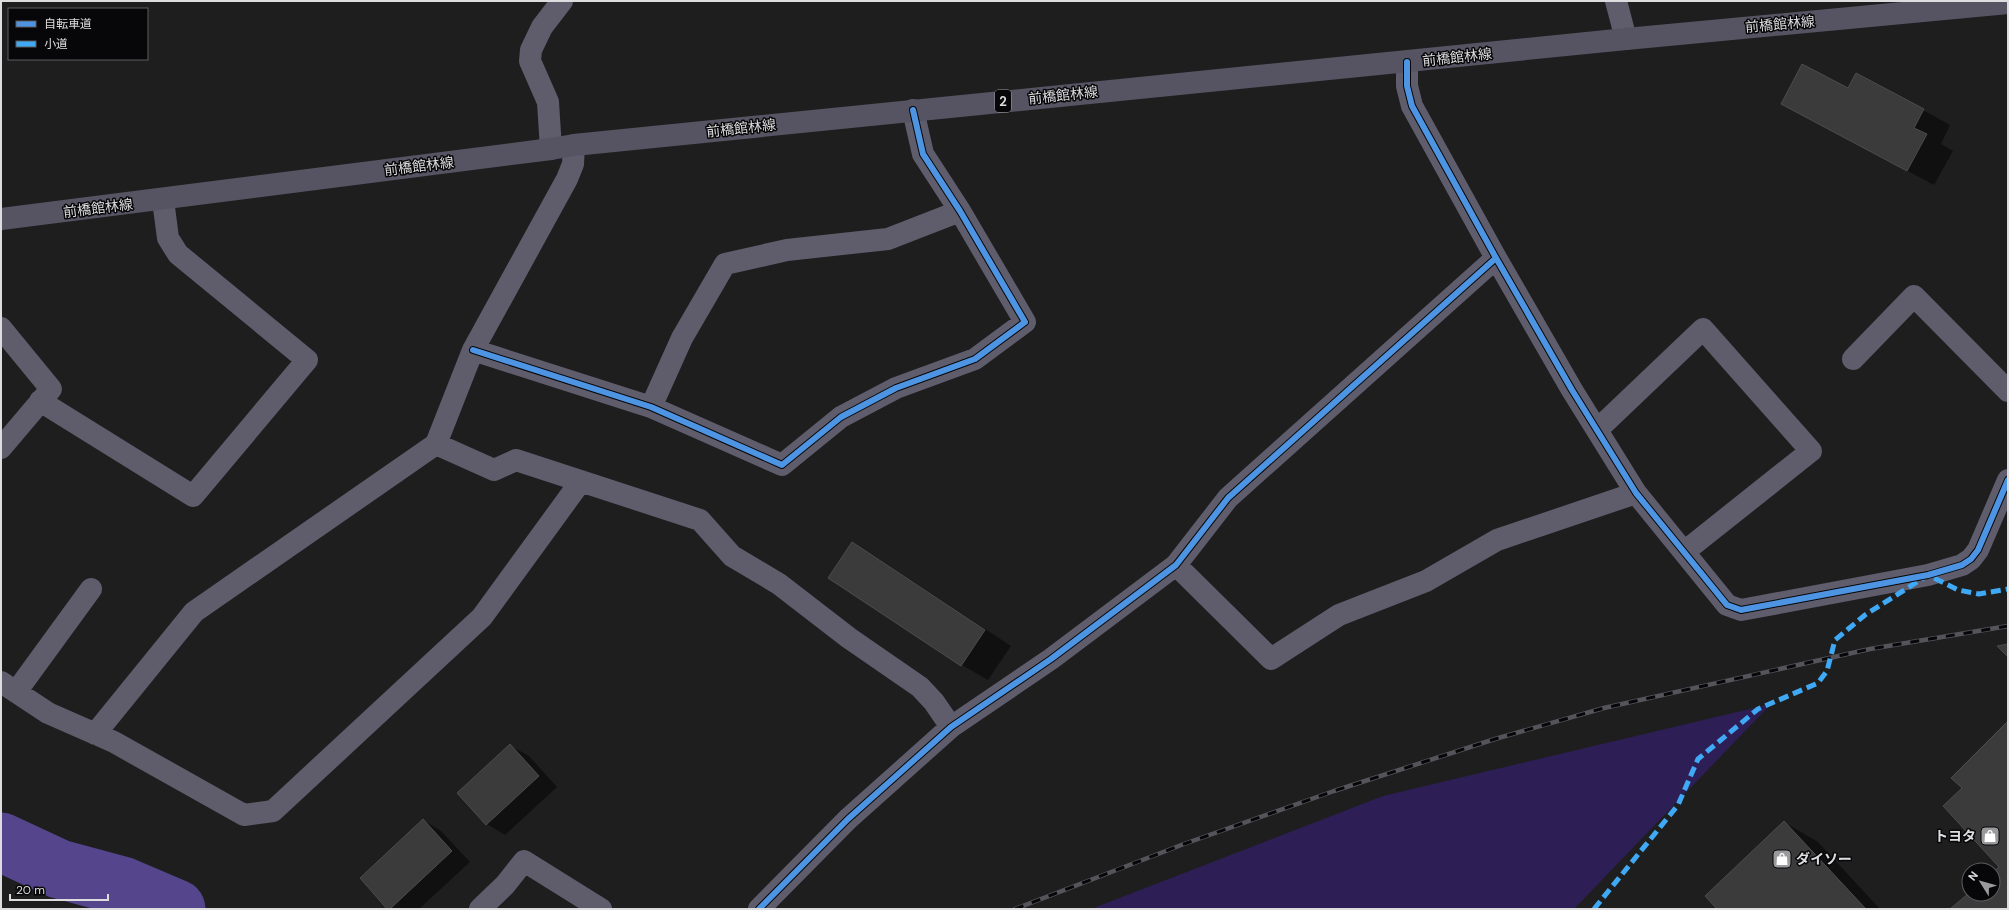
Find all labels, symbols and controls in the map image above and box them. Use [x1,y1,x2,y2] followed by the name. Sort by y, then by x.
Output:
[8,8,148,60] legend
[1744,12,1816,36] street label: 前橋館林線
[44,16,92,32] text: 自転車道
[44,36,68,52] text: 小道
[1421,44,1493,70] street label: 前橋館林線
[1027,82,1099,108] street label: 前橋館林線
[995,90,1011,112] road number: 2
[705,115,777,141] street label: 前橋館林線
[383,153,455,179] street label: 前橋館林線
[62,195,134,221] street label: 前橋館林線
[1979,825,2001,847] shop icon: トヨタ
[1934,827,1976,845] place label: トヨタ
[1771,848,1793,870] shop icon: ダイソー
[1796,850,1852,868] place label: ダイソー
[1961,862,2001,902] north arrow
[1965,869,1981,883] text: N
[10,876,108,902] scale bar
[16,882,45,898] text: 20 m

